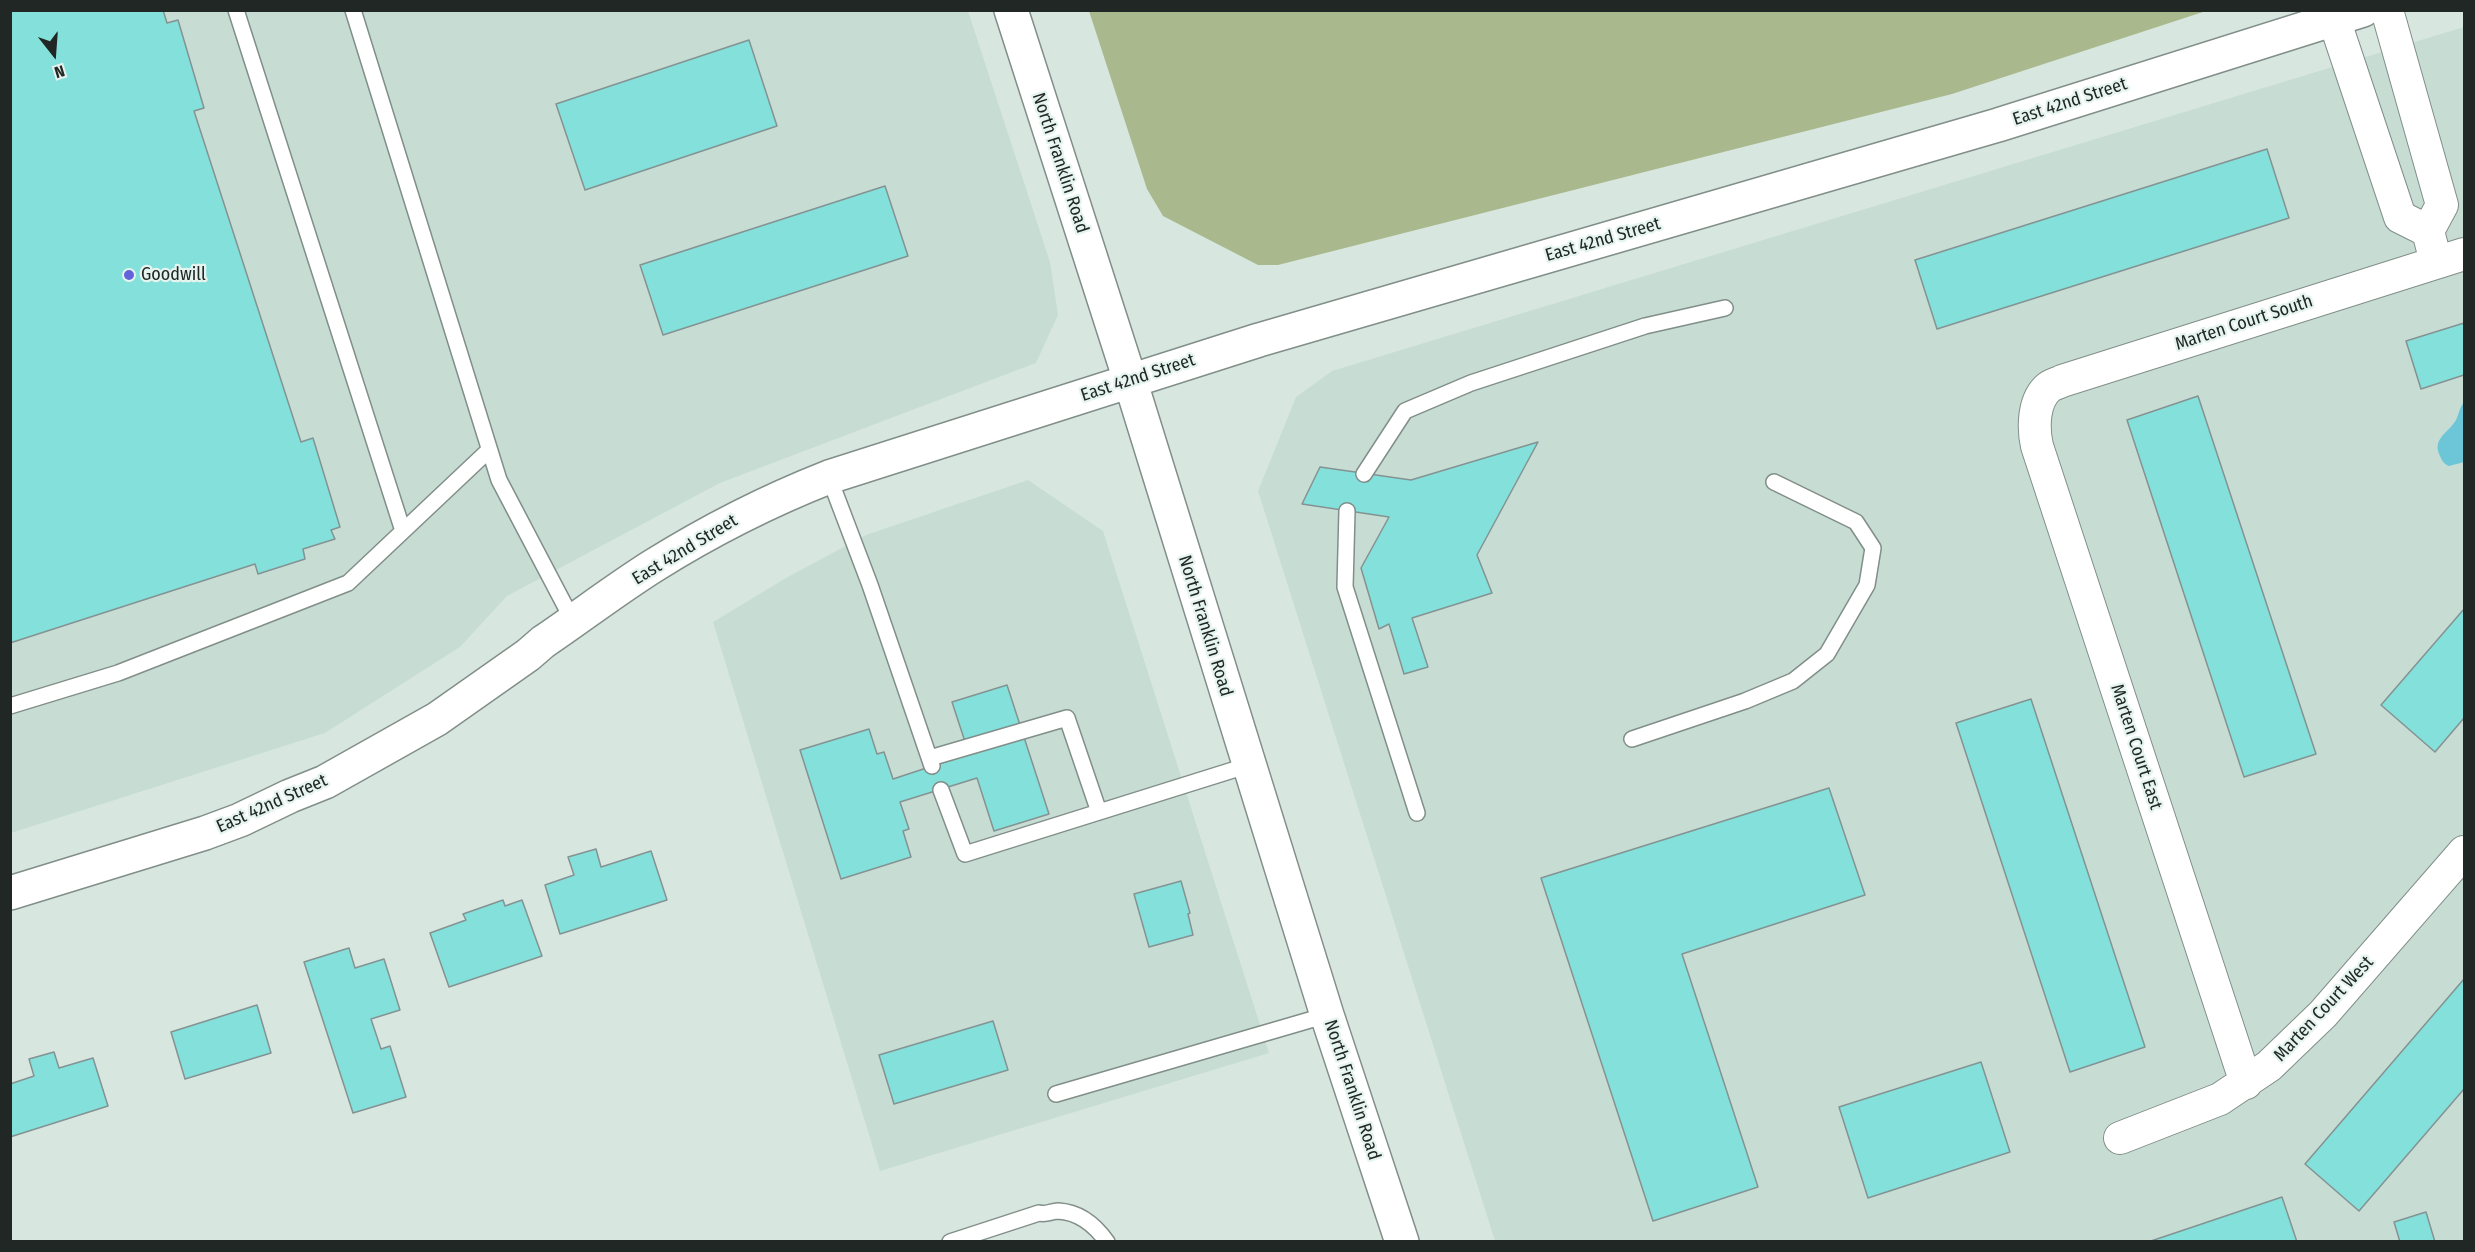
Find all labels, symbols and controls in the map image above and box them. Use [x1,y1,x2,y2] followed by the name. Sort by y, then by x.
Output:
[24,24,84,84] north arrow
[52,61,67,82] text: N
[2010,73,2130,131] street label: East 42nd Street
[1027,90,1093,236] street label: North Franklin Road
[1543,213,1663,267] street label: East 42nd Street
[141,264,206,286] place label: Goodwill
[122,268,136,282] marker: Goodwill
[2172,291,2316,355] street label: Marten Court South
[1078,349,1198,407] street label: East 42nd Street
[629,510,741,590] street label: East 42nd Street
[1173,553,1237,699] street label: North Franklin Road
[2106,682,2166,812] street label: Marten Court East
[213,770,331,838] street label: East 42nd Street
[2270,952,2378,1066] street label: Marten Court West
[1319,1017,1385,1163] street label: North Franklin Road

